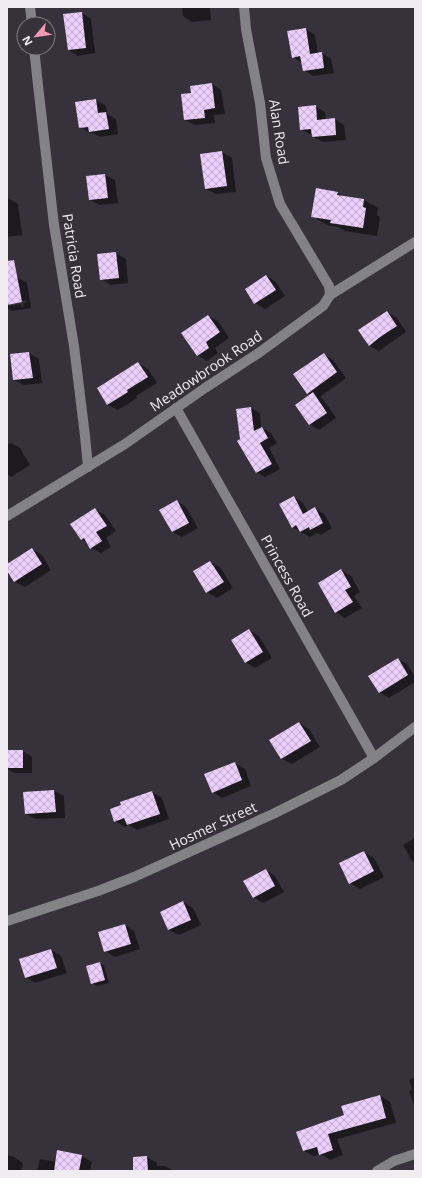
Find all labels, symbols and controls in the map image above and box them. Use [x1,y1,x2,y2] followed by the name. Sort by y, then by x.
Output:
[16,16,56,56] north arrow
[18,34,36,49] text: N
[265,98,294,166] street label: Alan Road
[58,212,91,300] street label: Patricia Road
[146,326,266,415] street label: Meadowbrook Road
[257,531,318,620] street label: Princess Road
[166,797,260,854] street label: Hosmer Street

